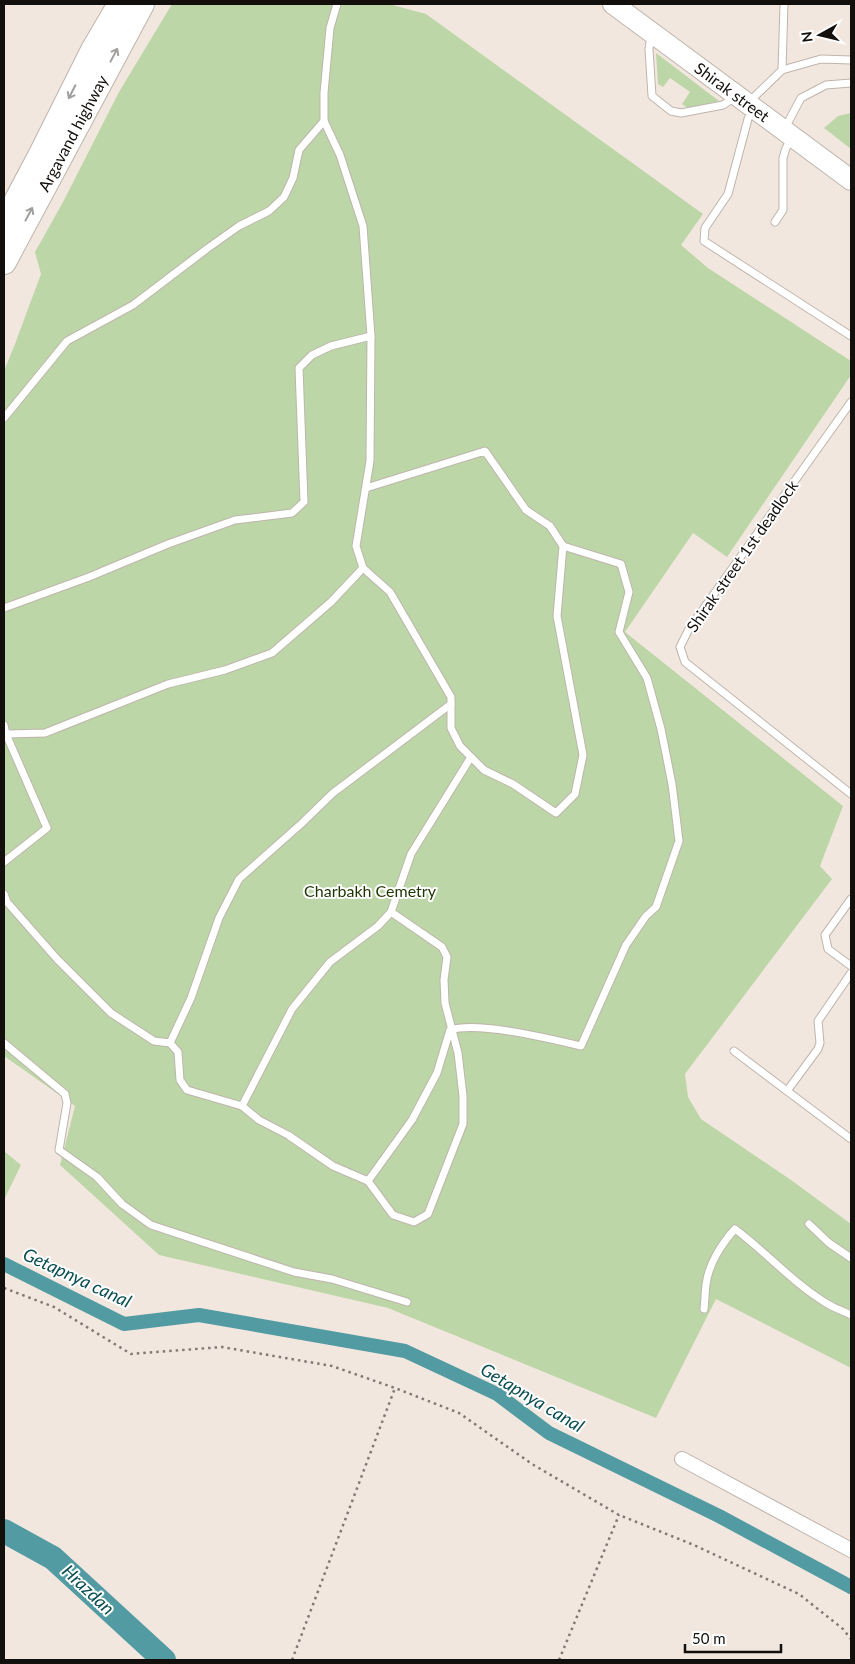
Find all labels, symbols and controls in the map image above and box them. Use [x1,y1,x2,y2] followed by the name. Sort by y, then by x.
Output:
[795,10,845,60] north arrow
[797,30,816,43] text: N
[110,48,119,63] one-way arrow
[691,58,774,126] street label: Shirak street
[34,71,112,194] street label: Argavand highway
[67,85,77,100] one-way arrow
[25,207,35,222] one-way arrow
[682,475,802,635] street label: Shirak street 1st deadlock
[304,881,437,900] park label: Charbakh Cemetry
[20,1242,135,1312] water label: Getapnya canal
[477,1358,588,1437] water label: Getapnya canal
[58,1560,119,1619] water label: Hrazdan
[685,1622,781,1654] scale bar
[692,1629,726,1647] text: 50 m

